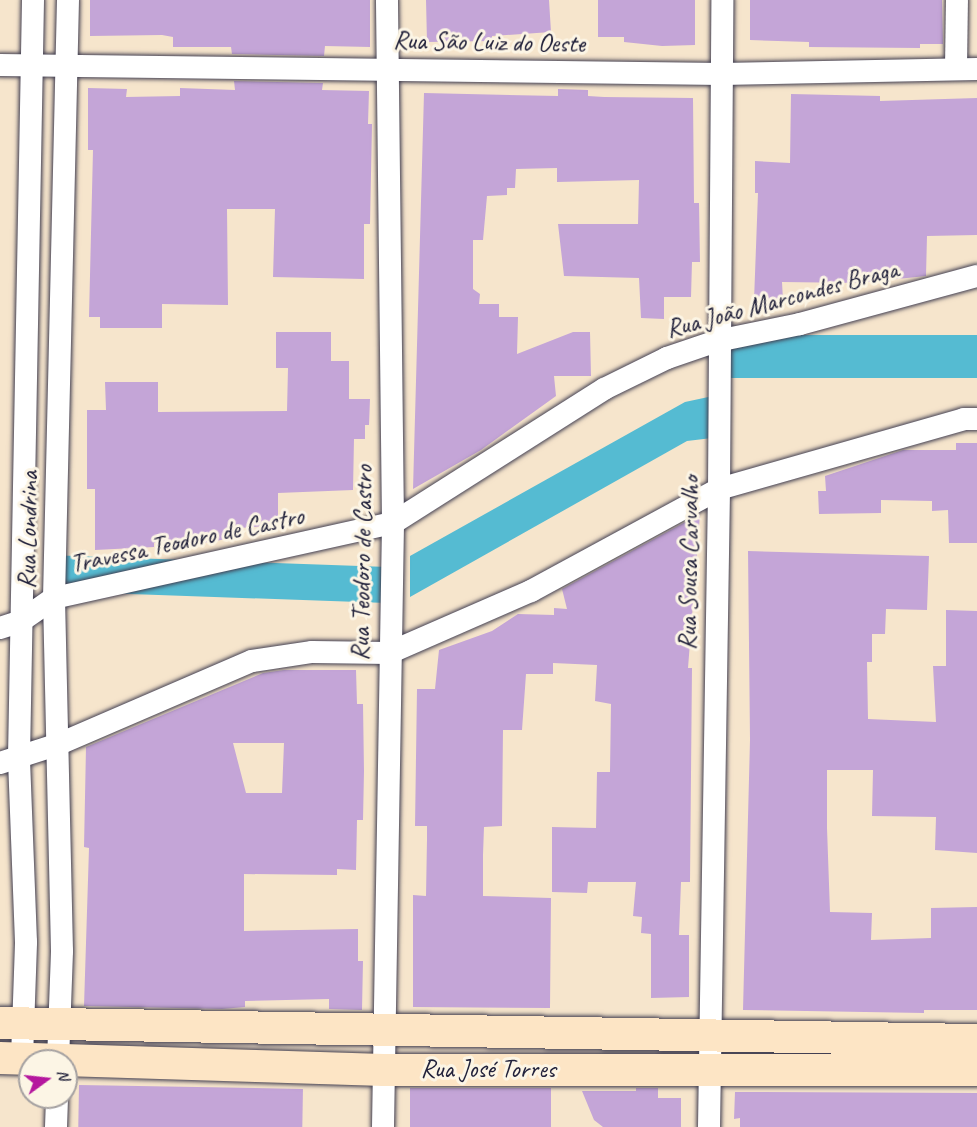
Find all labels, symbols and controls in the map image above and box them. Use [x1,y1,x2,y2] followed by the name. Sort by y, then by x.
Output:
[393,25,585,59] street label: Rua São Luiz do Oeste
[662,253,902,345] street label: Rua João Marcondes Braga
[345,465,379,661] street label: Rua Teodoro de Castro
[11,471,45,589] street label: Rua Londrina
[672,476,706,650] street label: Rua Sousa Carvalho
[67,500,307,580] street label: Travessa Teodoro de Castro
[18,1049,78,1109] north arrow
[421,1053,555,1085] street label: Rua José Torres
[53,1067,74,1082] text: N

